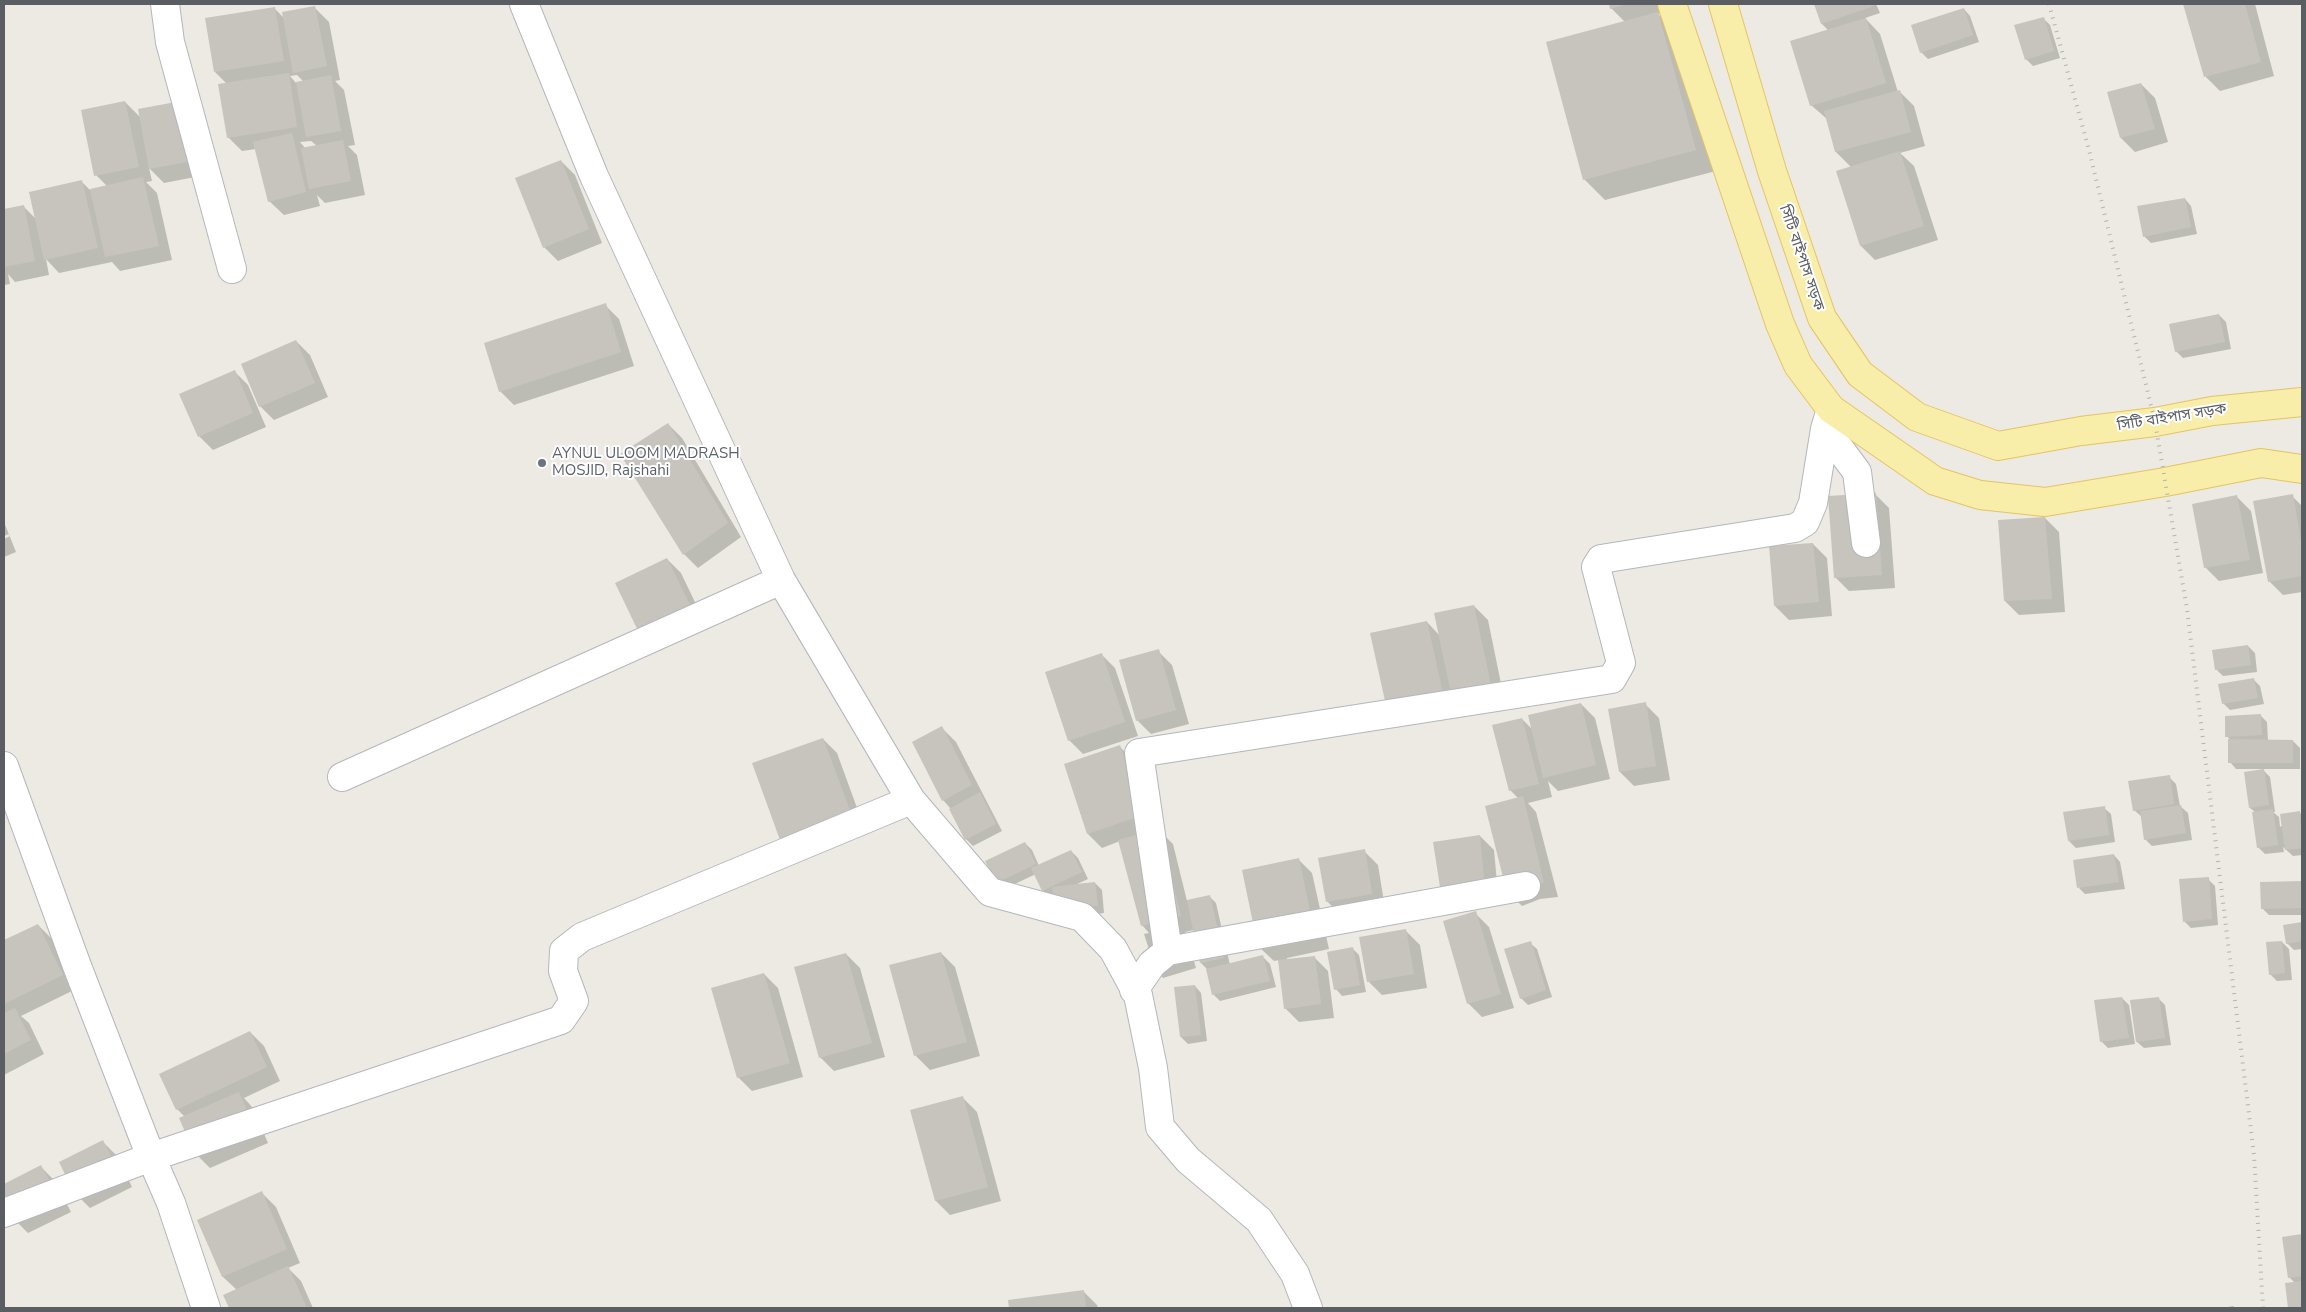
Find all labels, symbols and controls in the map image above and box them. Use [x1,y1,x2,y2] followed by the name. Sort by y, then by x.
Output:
[1775,203,1827,313] street label: সিটি বাইপাস সড়ক
[2116,400,2228,436] street label: সিটি বাইপাস সড়ক
[552,445,740,480] place label: AYNUL ULOOM MADRASH MOSJID, Rajshahi
[536,457,548,469] marker: AYNUL ULOOM MADRASH MOSJID, Rajshahi

